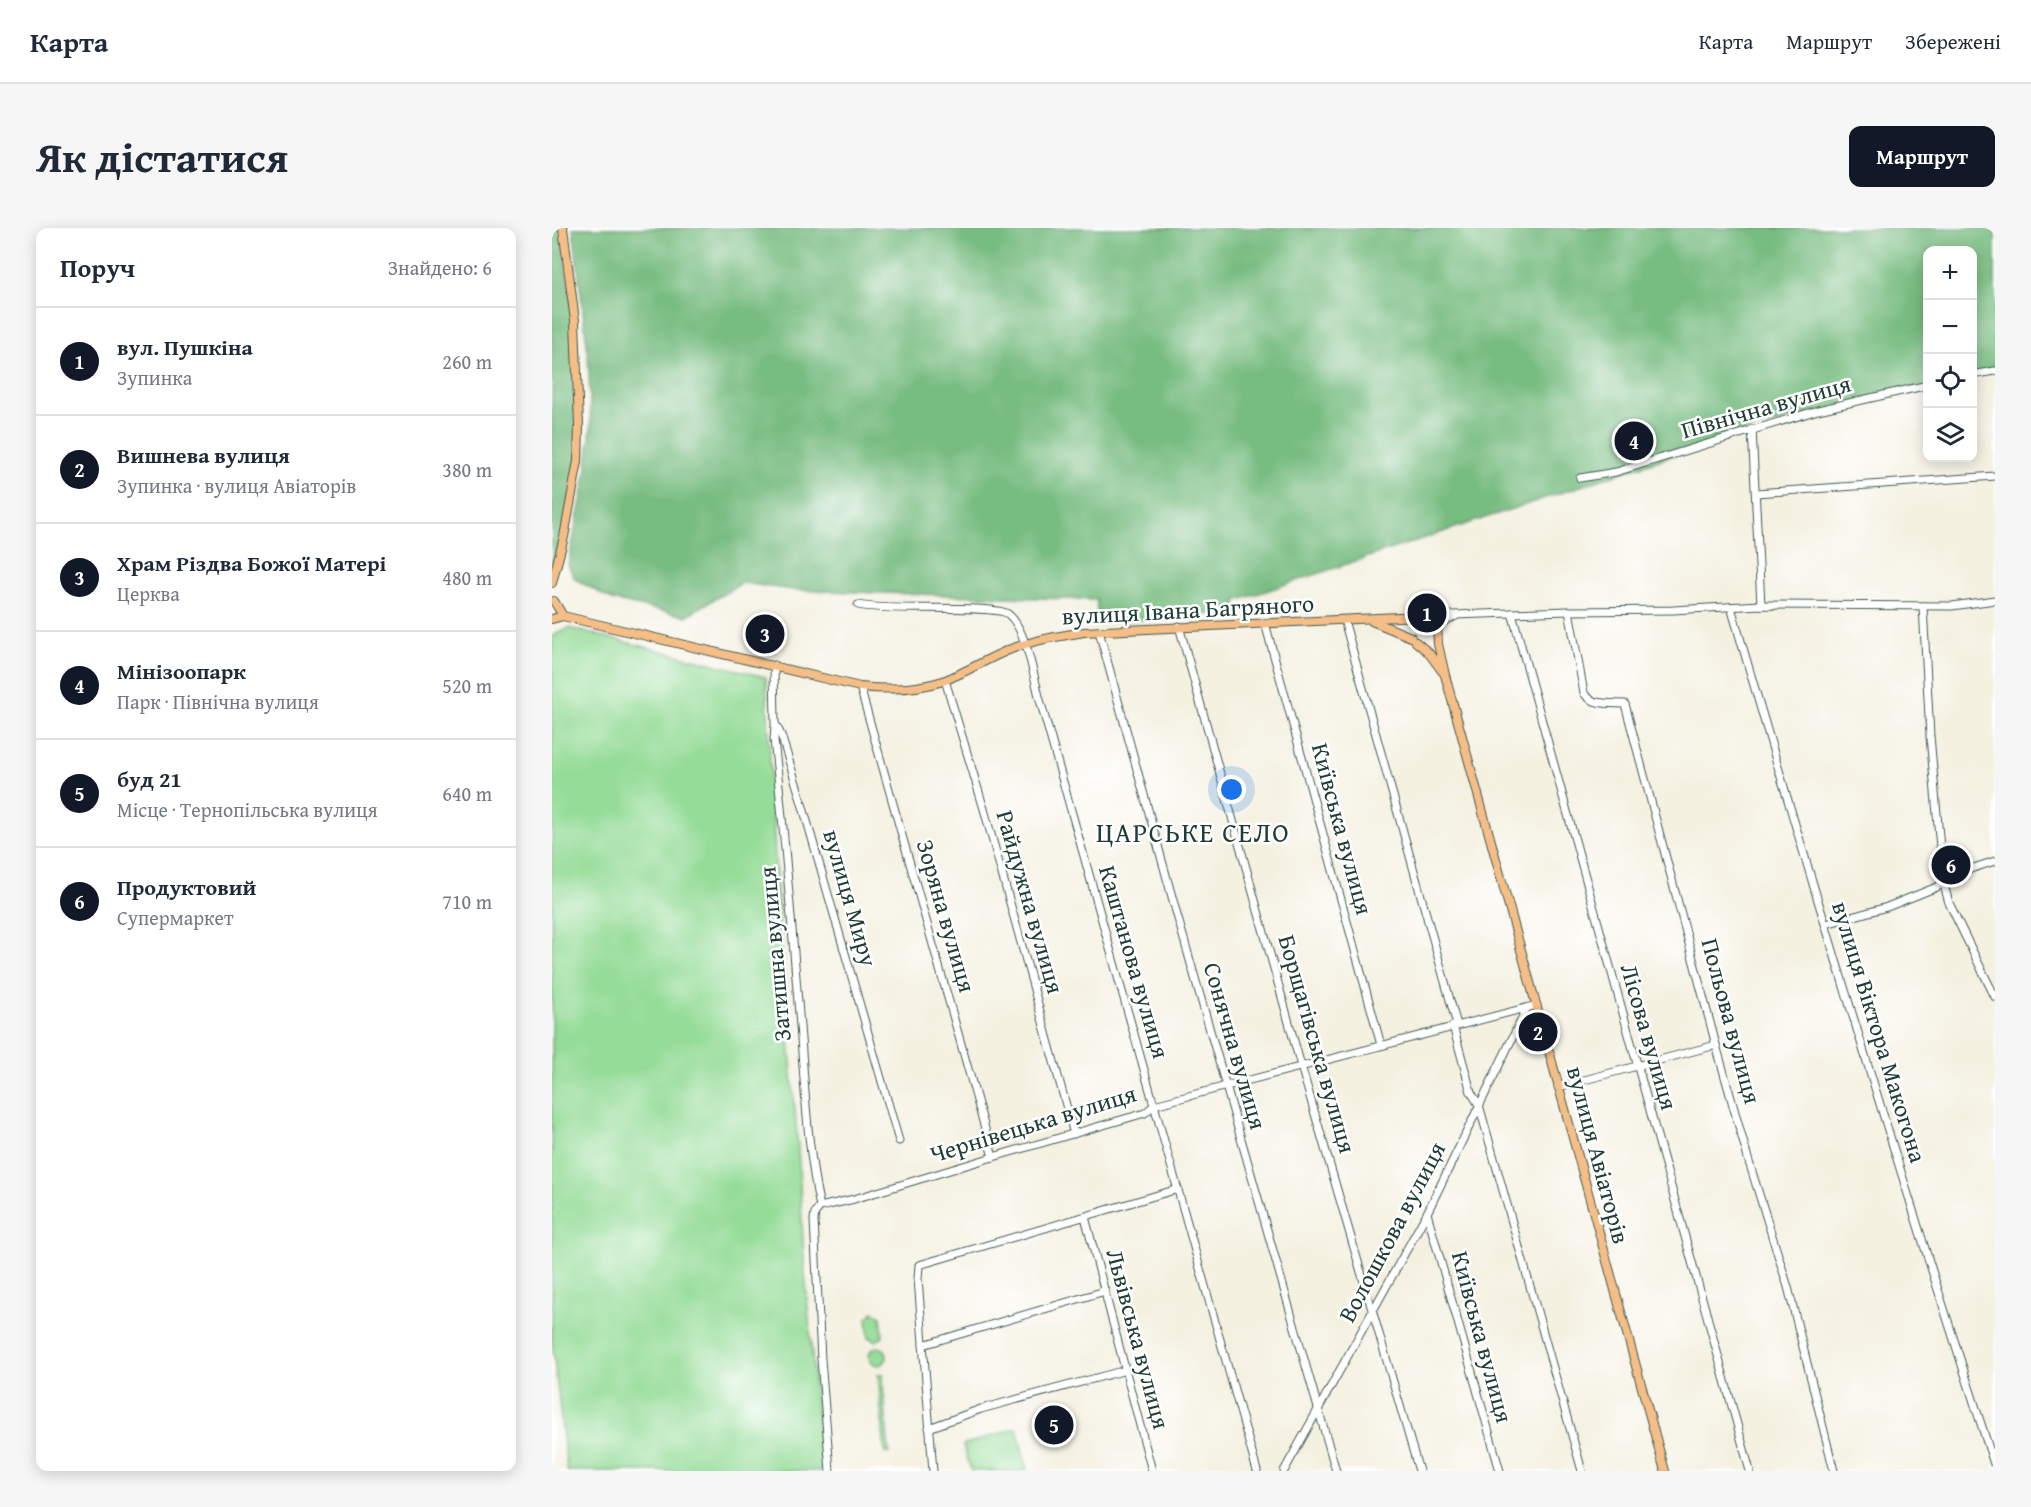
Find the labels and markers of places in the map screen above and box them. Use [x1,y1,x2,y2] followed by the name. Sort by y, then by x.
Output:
[1614,418,1654,464] pin: 4
[1408,590,1446,636] pin: 1
[746,612,784,656] pin: 3
[1932,842,1970,888] pin: 6
[1518,1010,1558,1054] pin: 2
[1034,1402,1074,1448] pin: 5

